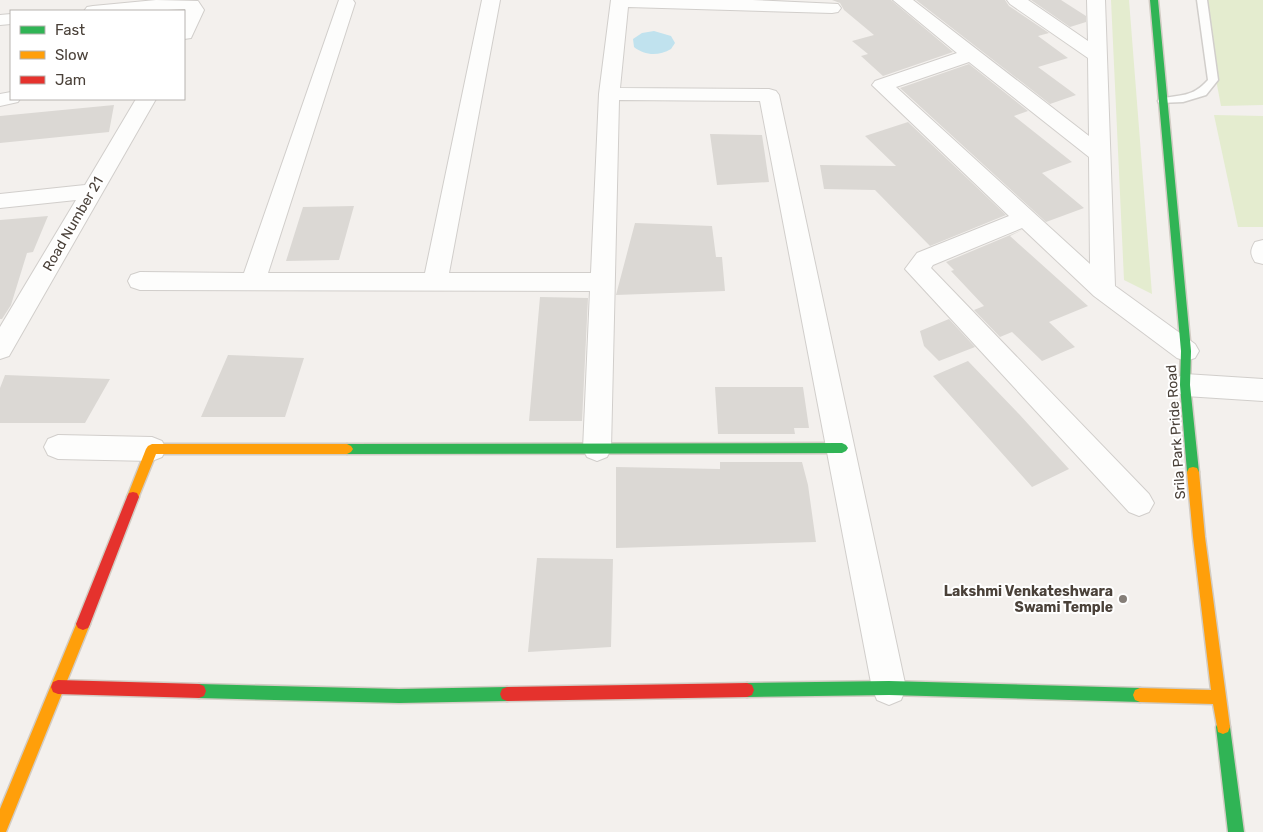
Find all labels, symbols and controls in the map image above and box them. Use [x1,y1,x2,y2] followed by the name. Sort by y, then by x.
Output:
[10,10,185,100] legend
[55,21,85,39] text: Fast
[55,46,88,64] text: Slow
[55,71,86,89] text: Jam
[39,174,107,274] street label: Road Number 21
[1163,364,1189,500] street label: Srila Park Pride Road
[944,583,1113,616] place label: Lakshmi Venkateshwara Swami Temple
[1117,593,1129,605] marker: Lakshmi Venkateshwara Swami Temple

